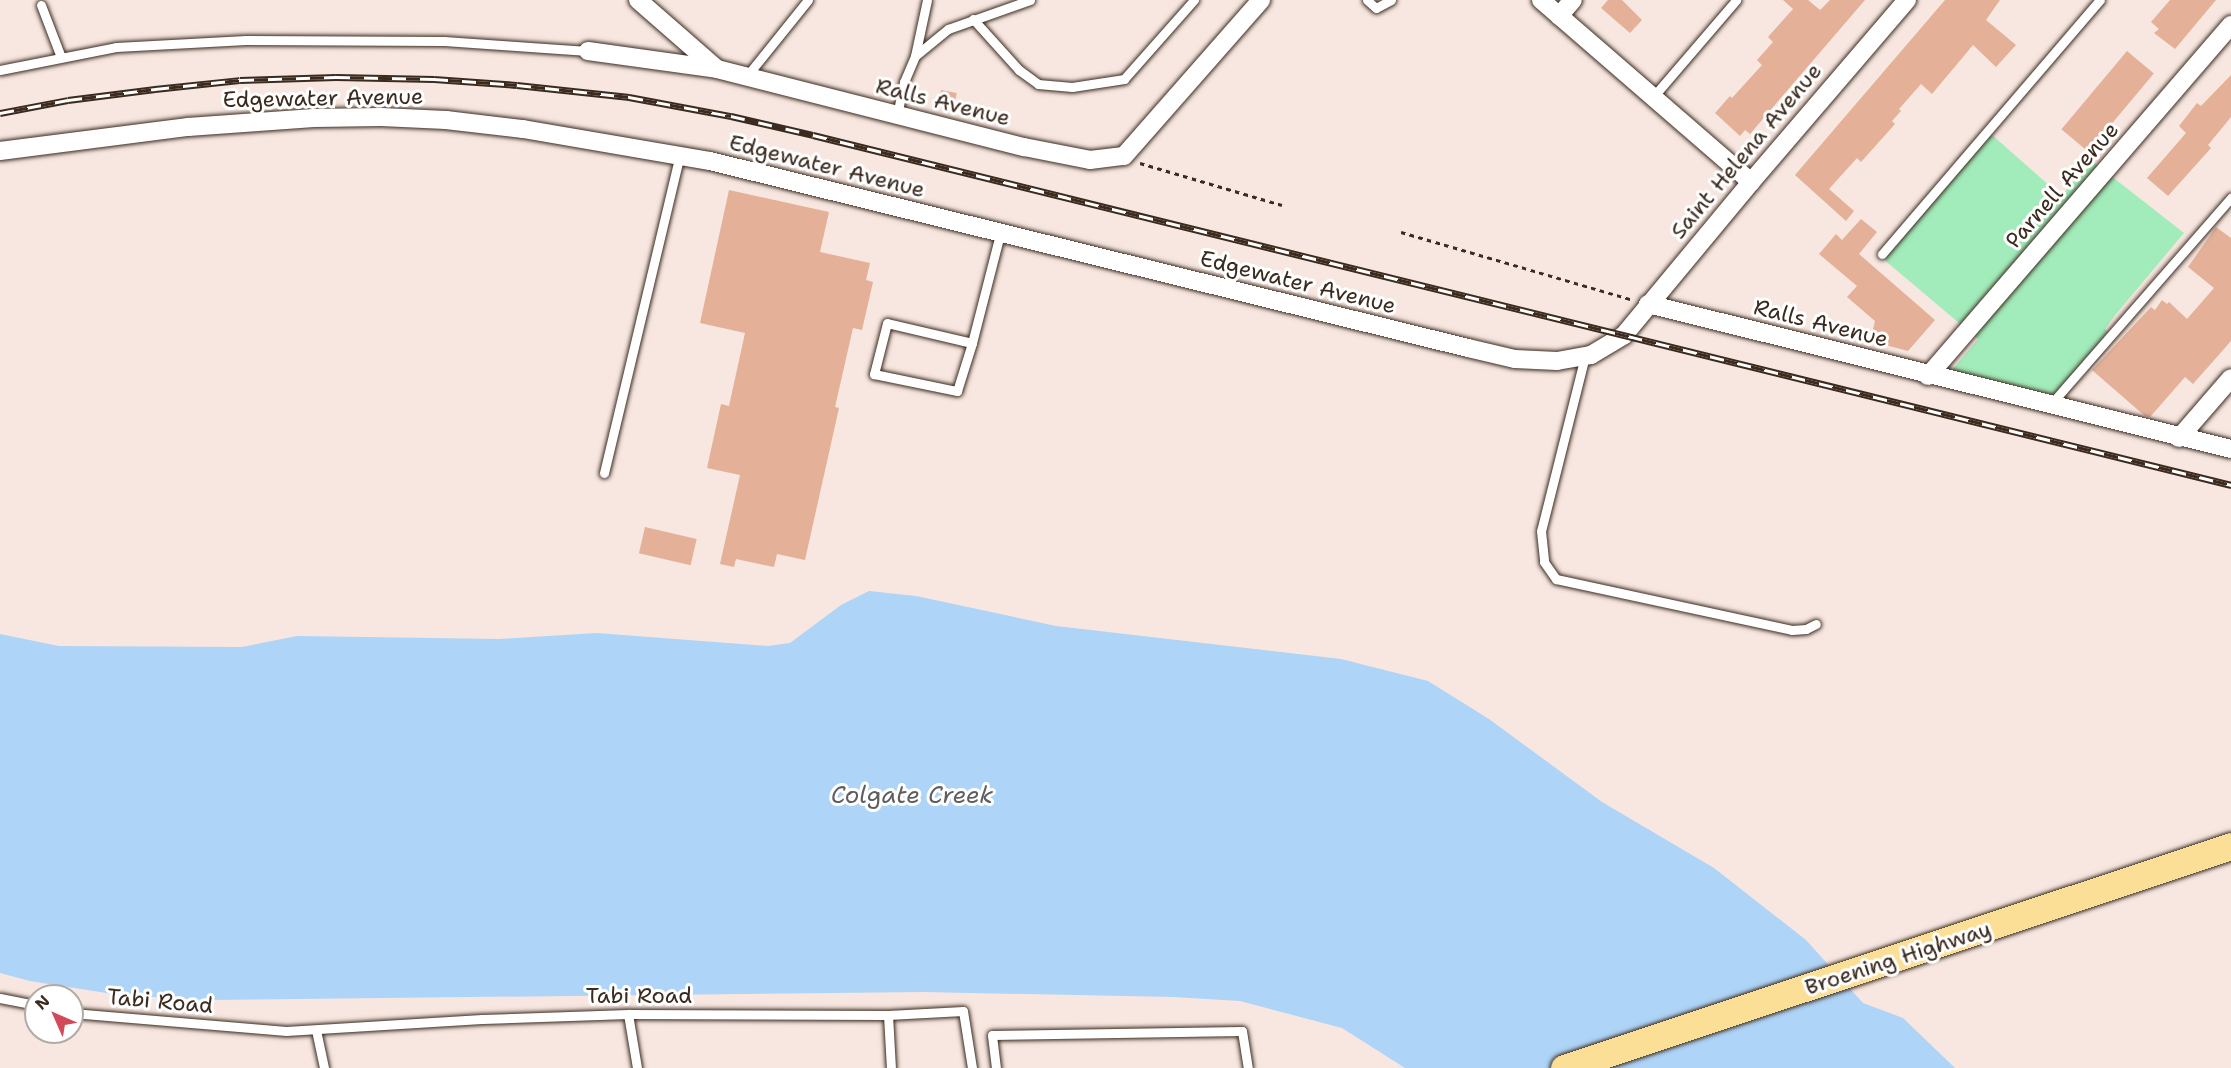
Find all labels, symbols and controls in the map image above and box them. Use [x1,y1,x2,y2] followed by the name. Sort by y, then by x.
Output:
[1665,58,1827,244] street label: Saint Helena Avenue
[873,73,1013,131] street label: Ralls Avenue
[222,83,424,113] street label: Edgewater Avenue
[2000,117,2124,253] street label: Parnell Avenue
[726,129,928,203] street label: Edgewater Avenue
[1197,245,1399,319] street label: Edgewater Avenue
[1751,294,1891,352] street label: Ralls Avenue
[831,782,993,810] water label: Colgate Creek
[1802,915,1994,1001] street label: Broening Highway
[106,983,214,1019] street label: Tabi Road
[586,983,692,1009] street label: Tabi Road
[24,984,84,1044] north arrow
[30,990,54,1014] text: N

